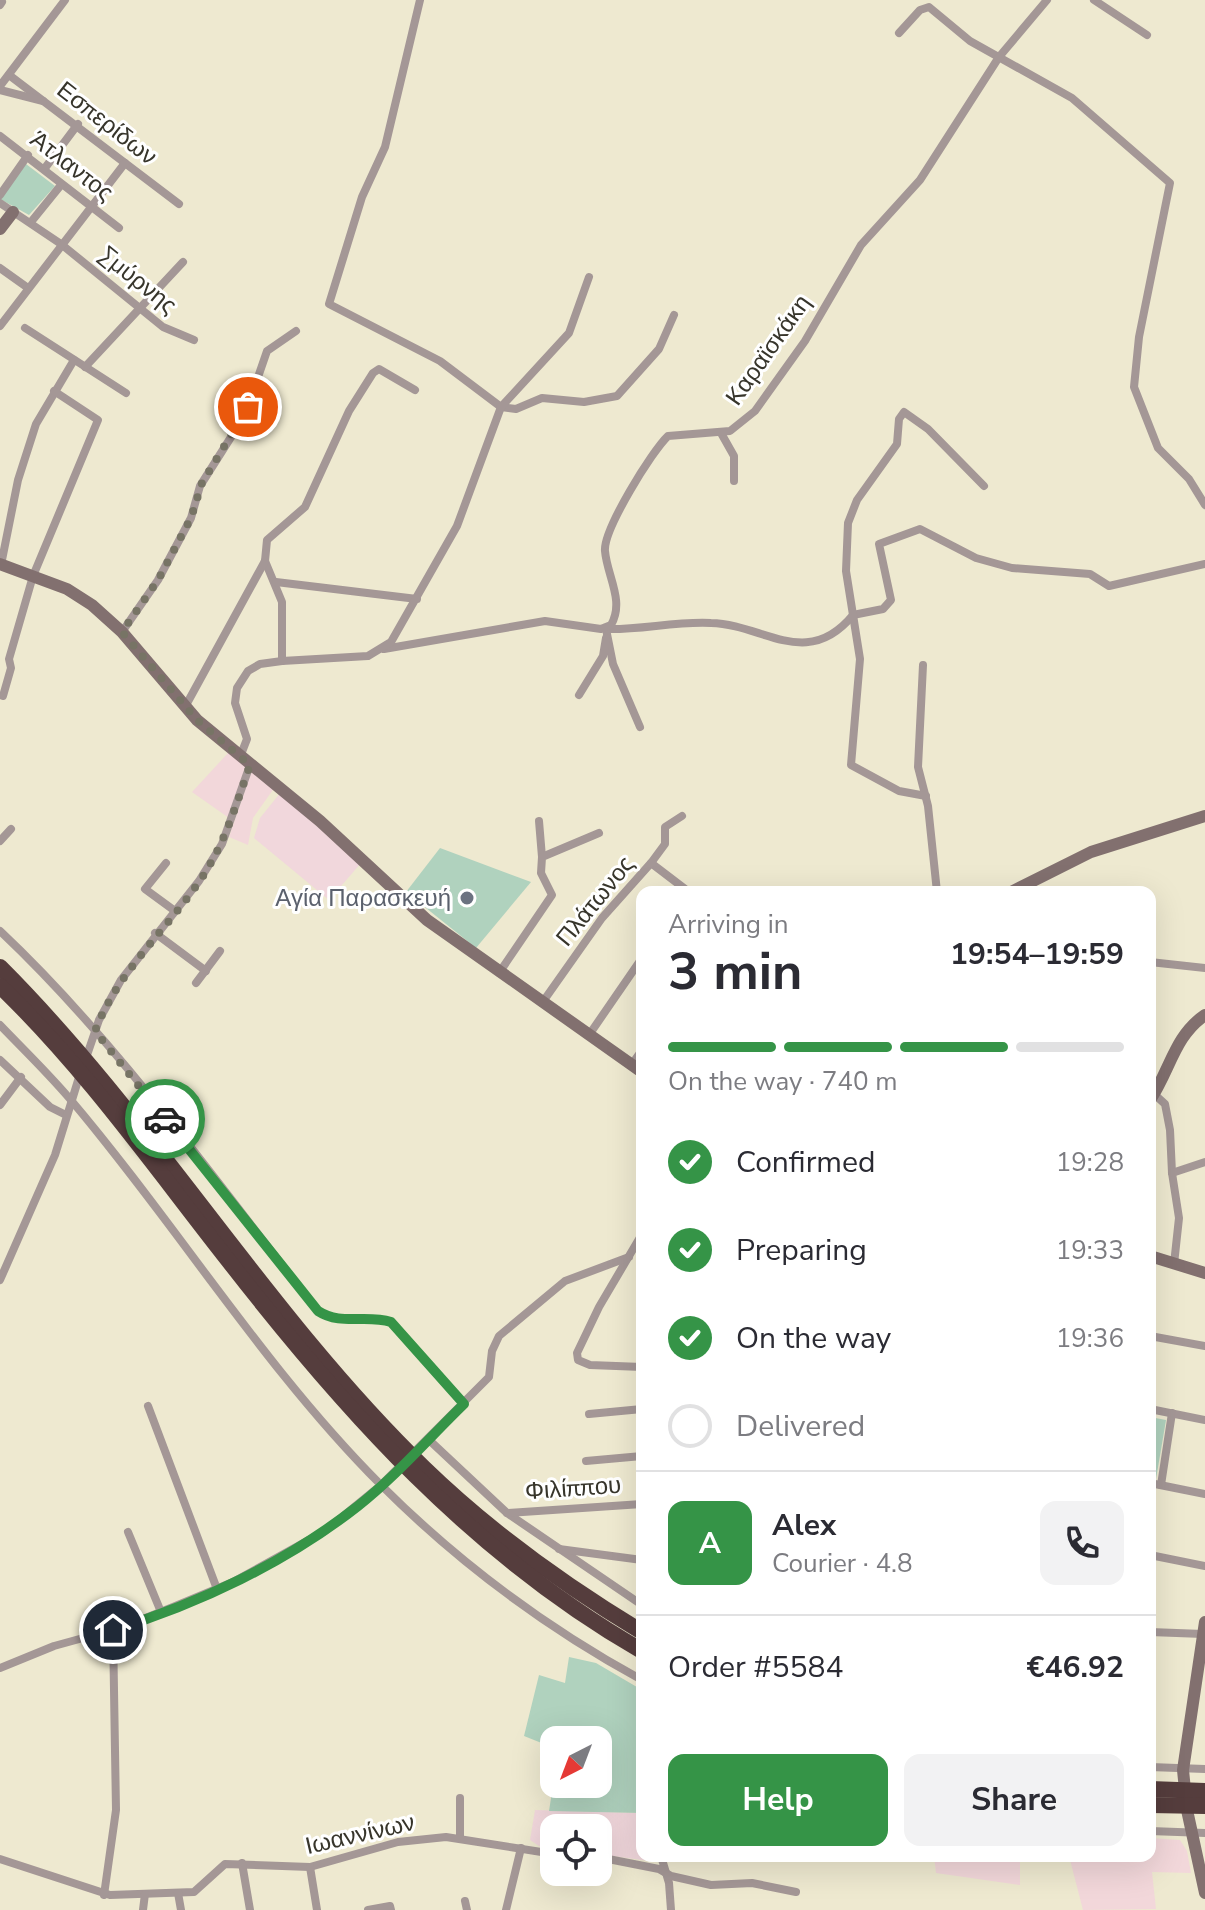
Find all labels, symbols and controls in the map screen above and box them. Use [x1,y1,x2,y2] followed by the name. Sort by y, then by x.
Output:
[50,74,164,172] street label: Εσπερίδων
[24,124,120,208] street label: Άτλαντος
[92,239,184,321] street label: Σμύρνης
[718,288,818,412] street label: Καραϊσκάκη
[214,373,282,441] pin
[226,385,270,429] icon: bag
[549,849,641,953] street label: Πλάτωνος
[275,882,451,914] place label: Αγία Παρασκευή
[458,889,476,907] marker: Αγία Παρασκευή
[668,907,789,942] text: Arriving in
[950,934,1124,975] text: 19:54–19:59
[668,936,803,1007] text: 3 min
[668,1064,897,1099] text: On the way · 740 m
[125,1079,205,1159] courier
[143,1097,187,1141] icon: car
[668,1140,712,1184] icon: check
[736,1142,876,1183] text: Confirmed
[1056,1145,1124,1180] text: 19:28
[668,1228,712,1272] icon: check
[736,1230,867,1271] text: Preparing
[1056,1233,1124,1268] text: 19:33
[668,1316,712,1360] icon: check
[736,1318,891,1359] text: On the way
[1056,1321,1124,1356] text: 19:36
[736,1406,865,1447] text: Delivered
[524,1469,622,1507] street label: Φιλίππου
[1040,1501,1124,1585] button: phone
[772,1505,836,1546] text: Alex
[699,1523,721,1564] text: A
[772,1546,913,1581] text: Courier · 4.8
[79,1596,147,1664] pin
[91,1608,135,1652] icon: home
[668,1647,843,1688] text: Order #5584
[1027,1647,1124,1688] text: €46.92
[540,1726,612,1798] north arrow
[540,1726,612,1886] map controls
[668,1754,888,1846] button: Help
[904,1754,1124,1846] button: Share
[302,1806,418,1862] street label: Ιωαννίνων
[540,1814,612,1886] button: locate

